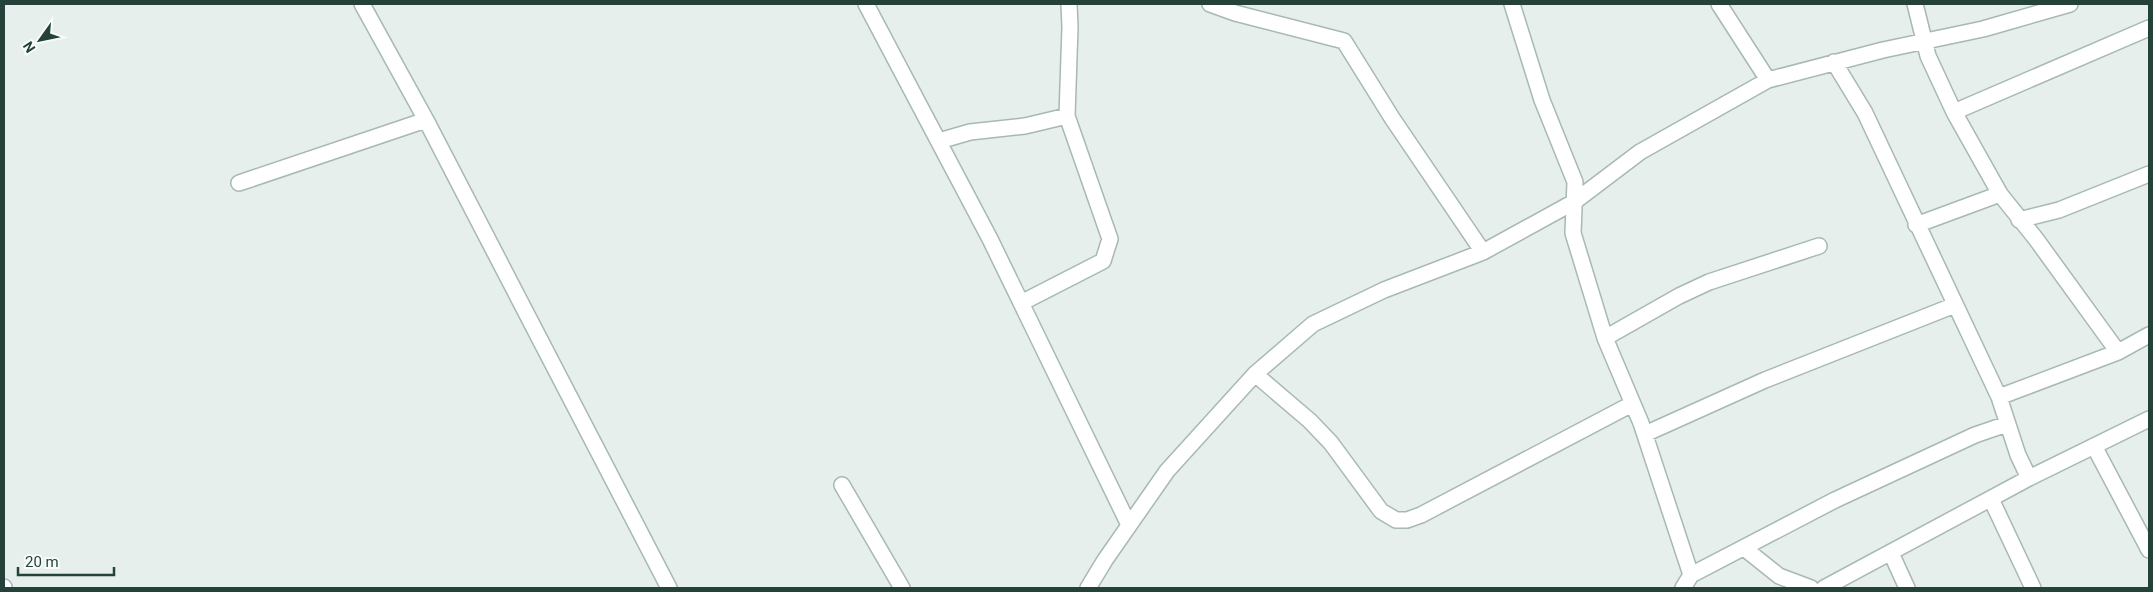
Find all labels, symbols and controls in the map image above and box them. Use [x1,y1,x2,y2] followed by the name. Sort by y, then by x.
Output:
[15,15,65,65] north arrow
[20,39,39,56] text: N
[18,544,114,576] scale bar
[25,553,59,571] text: 20 m

